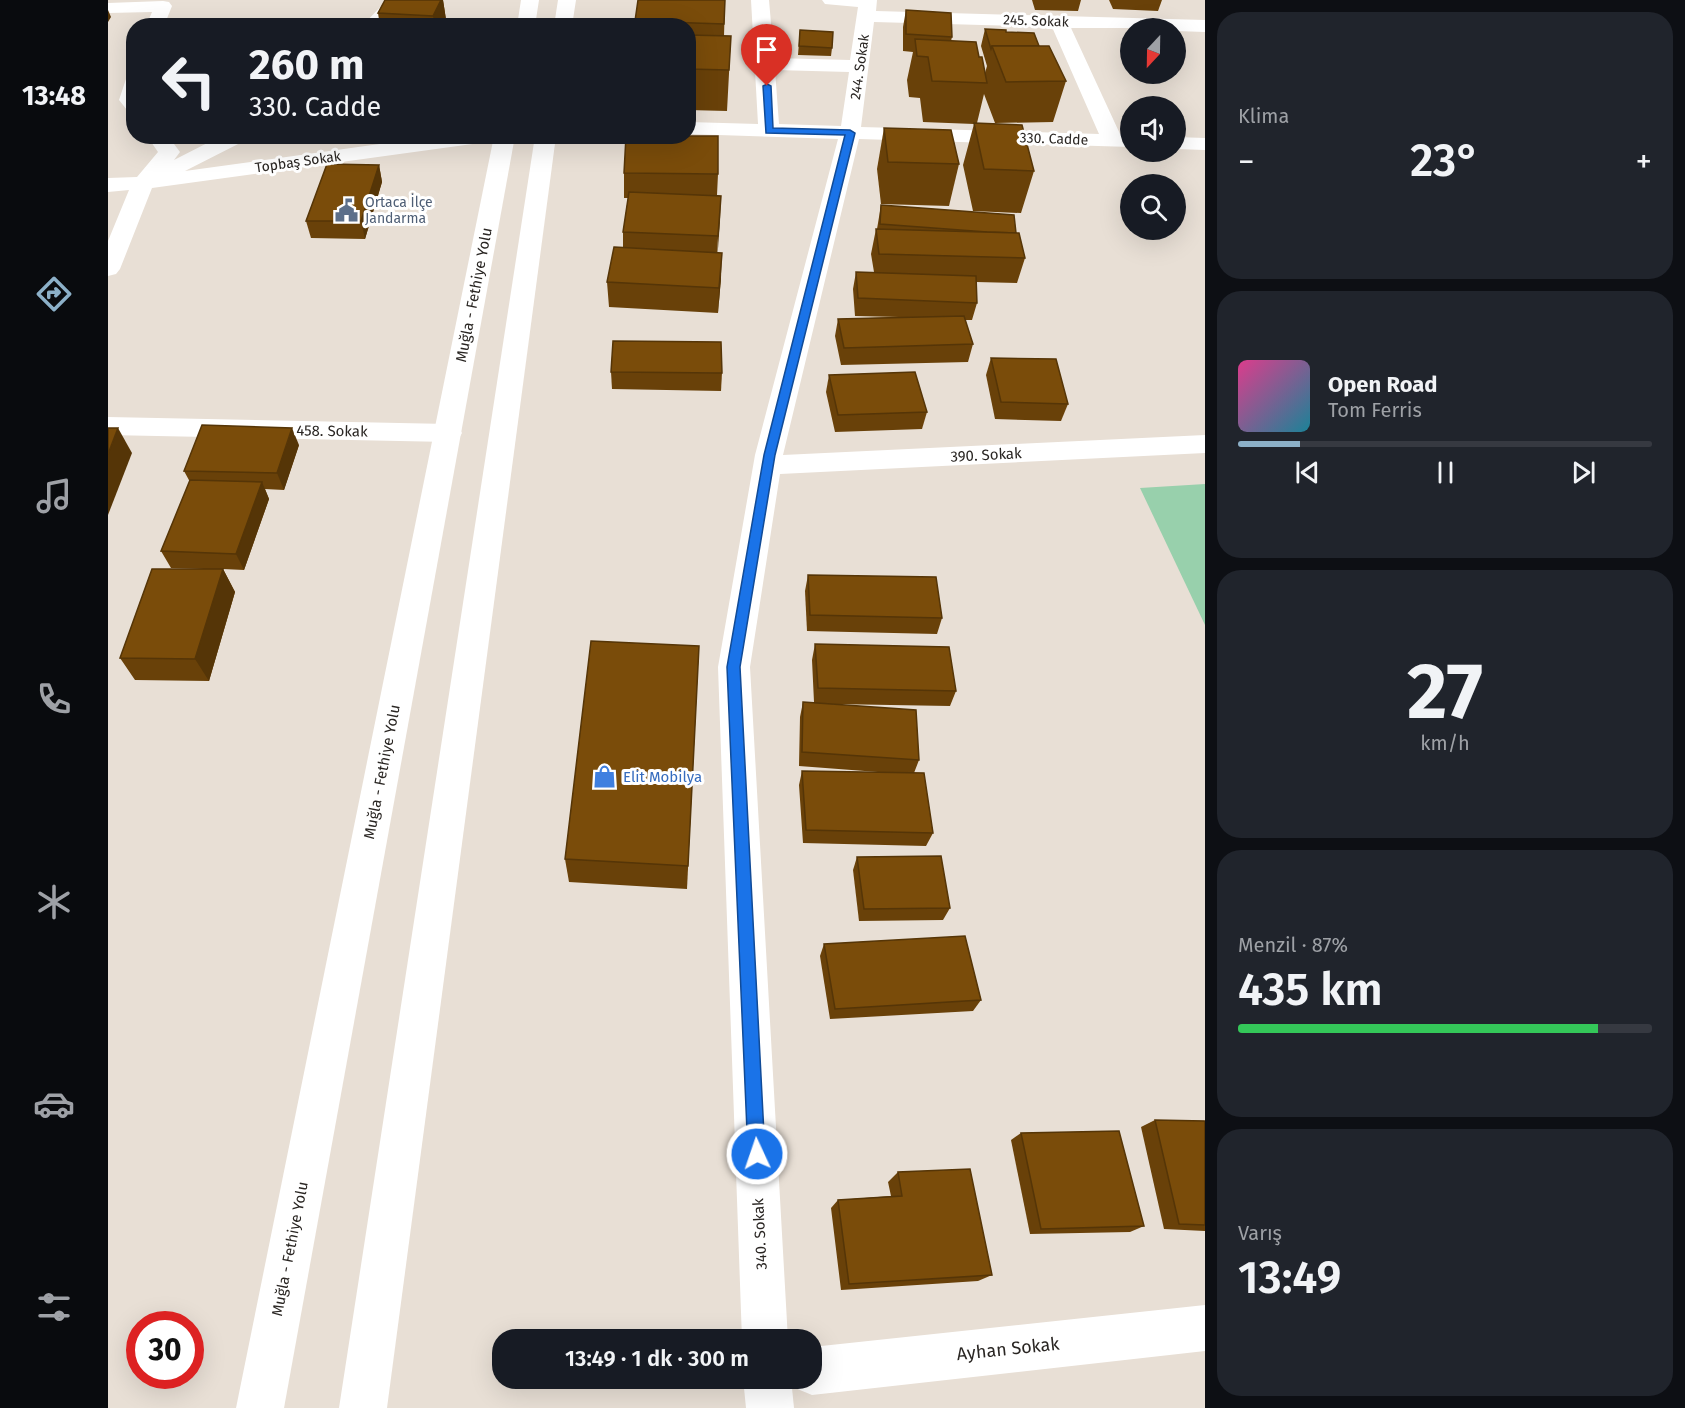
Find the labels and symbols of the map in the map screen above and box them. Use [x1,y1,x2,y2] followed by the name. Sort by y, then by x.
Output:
[1003,11,1070,31] street label: 245. Sokak
[1120,18,1186,84] north arrow
[741,24,792,86] pin
[847,32,873,101] street label: 244. Sokak
[1019,129,1089,149] street label: 330. Cadde
[254,147,343,176] street label: Topbaş Sokak
[365,193,433,227] place label: Ortaca İlçe Jandarma
[334,197,360,223] public building icon: Ortaca İlçe Jandarma
[452,226,496,364] street label: Muğla - Fethiye Yolu
[296,421,368,441] street label: 458. Sokak
[950,444,1022,466] street label: 390. Sokak
[360,703,404,841] street label: Muğla - Fethiye Yolu
[592,764,618,790] shop icon: Elit Mobilya
[623,768,702,786] place label: Elit Mobilya
[725,1122,789,1186] position arrow
[268,1180,312,1318] street label: Muğla - Fethiye Yolu
[749,1197,771,1270] street label: 340. Sokak
[126,1311,204,1389] speed limit sign: 30
[956,1333,1061,1365] street label: Ayhan Sokak

